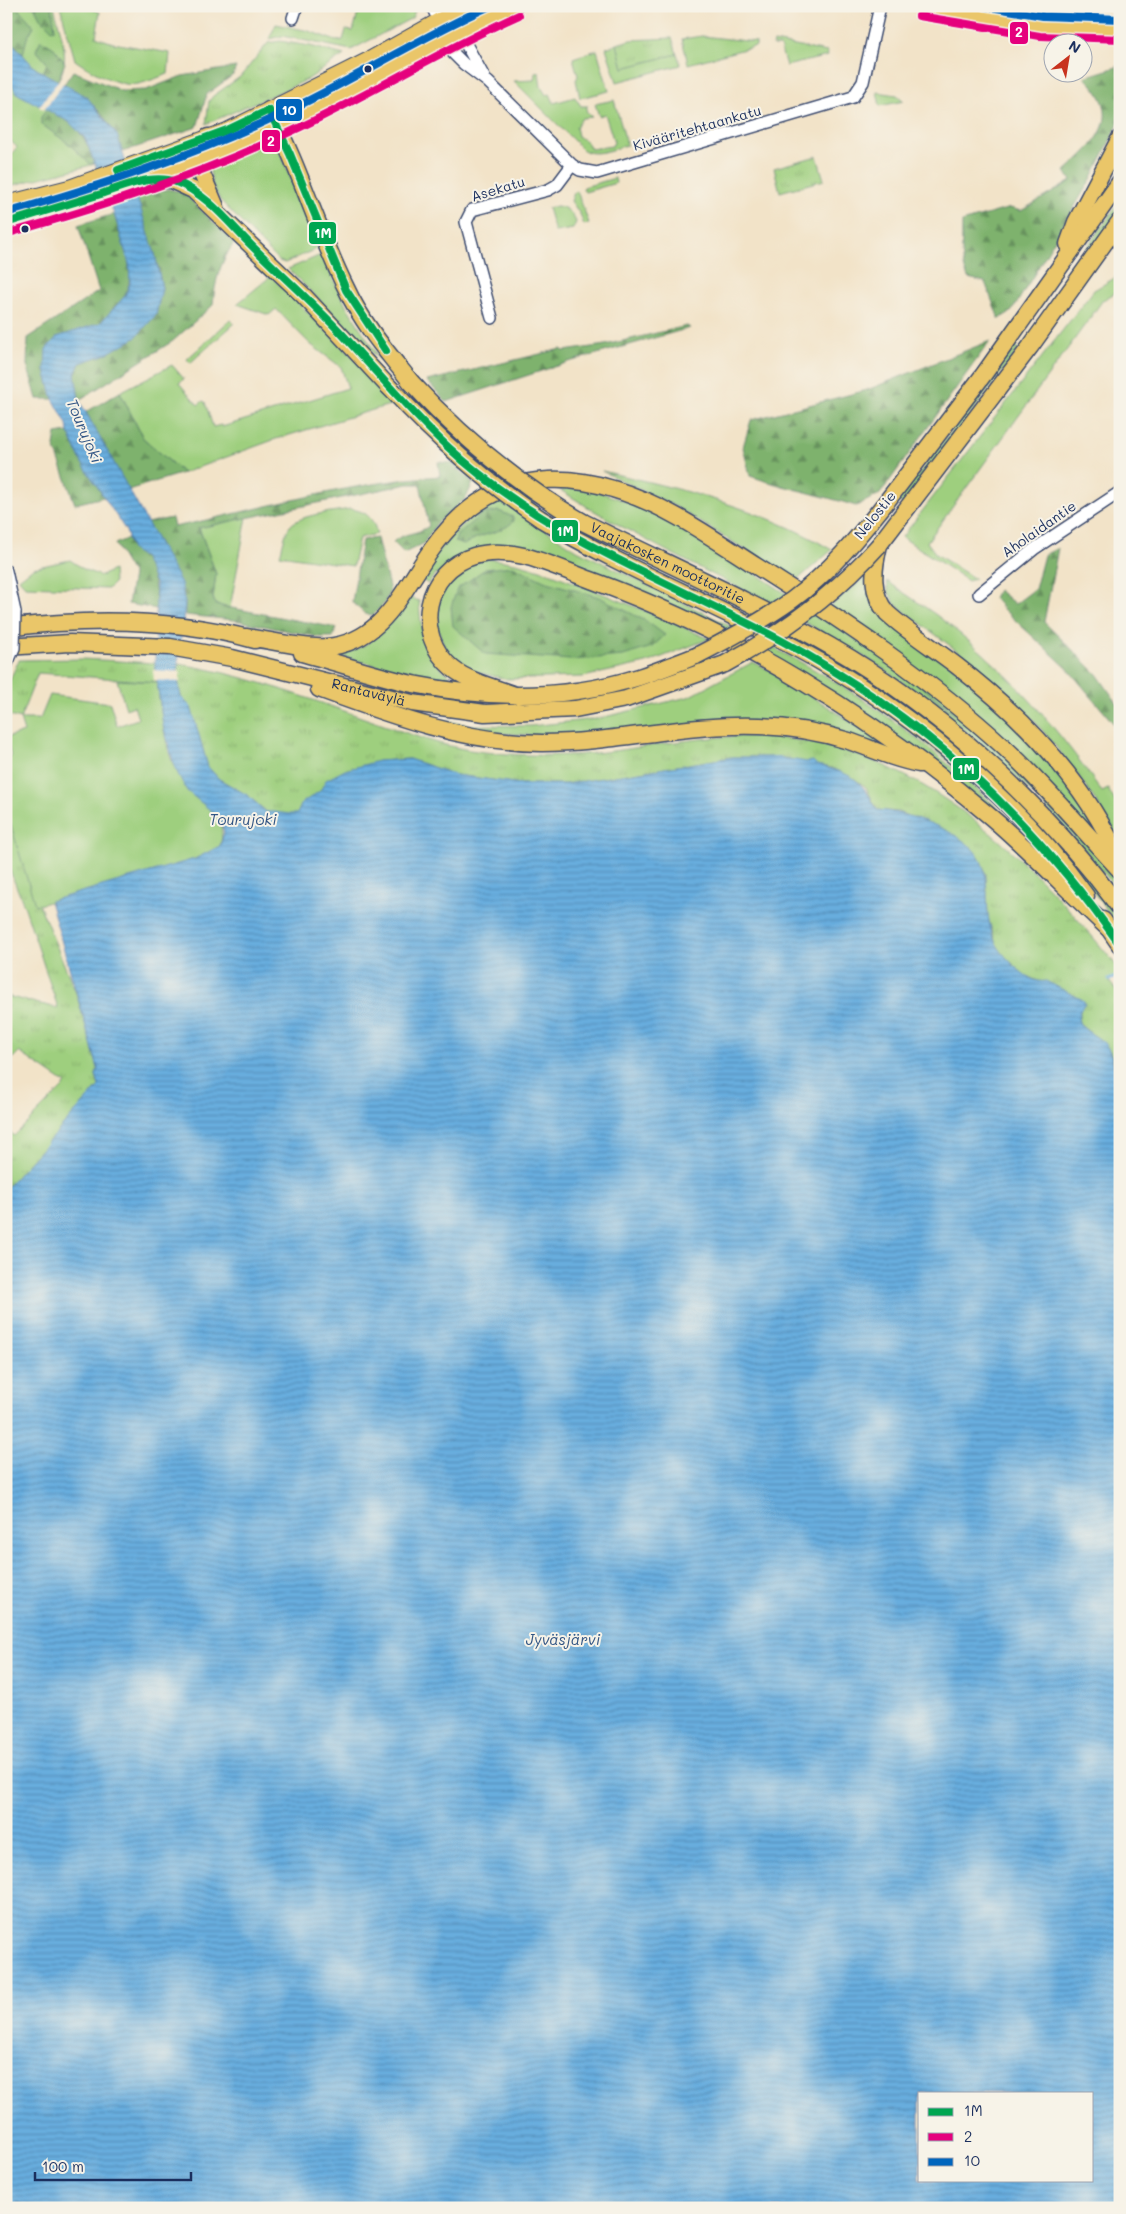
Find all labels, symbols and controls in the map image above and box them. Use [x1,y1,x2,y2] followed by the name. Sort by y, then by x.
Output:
[1009,21,1029,45] line badge: 2
[1015,22,1023,41] text: 2
[1044,32,1094,82] north arrow
[1065,36,1084,57] text: N
[363,64,373,74] unlabelled marker
[275,98,303,122] line badge: 10
[281,100,297,119] text: 10
[631,100,763,155] street label: Kivääritehtaankatu
[261,129,281,153] line badge: 2
[267,131,275,150] text: 2
[469,171,527,206] street label: Asekatu
[308,221,337,245] line badge: 1M
[314,223,332,242] text: 1M
[20,224,30,234] unlabelled marker
[62,396,108,466] water label: Tourujoki
[849,487,900,543] street label: Nelostie
[998,496,1080,561] street label: Aholaidantie
[587,517,748,608] street label: Vaajakosken moottoritie
[551,519,579,543] line badge: 1M
[556,521,574,540] text: 1M
[330,673,408,710] street label: Rantaväylä
[952,757,980,781] line badge: 1M
[957,759,975,778] text: 1M
[209,809,277,829] water label: Tourujoki
[526,1629,601,1649] water label: Jyväsjärvi
[918,2092,1094,2182] legend
[964,2100,983,2120] text: 1M
[964,2126,972,2146] text: 2
[35,2149,191,2181] scale bar
[964,2150,980,2170] text: 10
[42,2156,84,2176] text: 100 m

